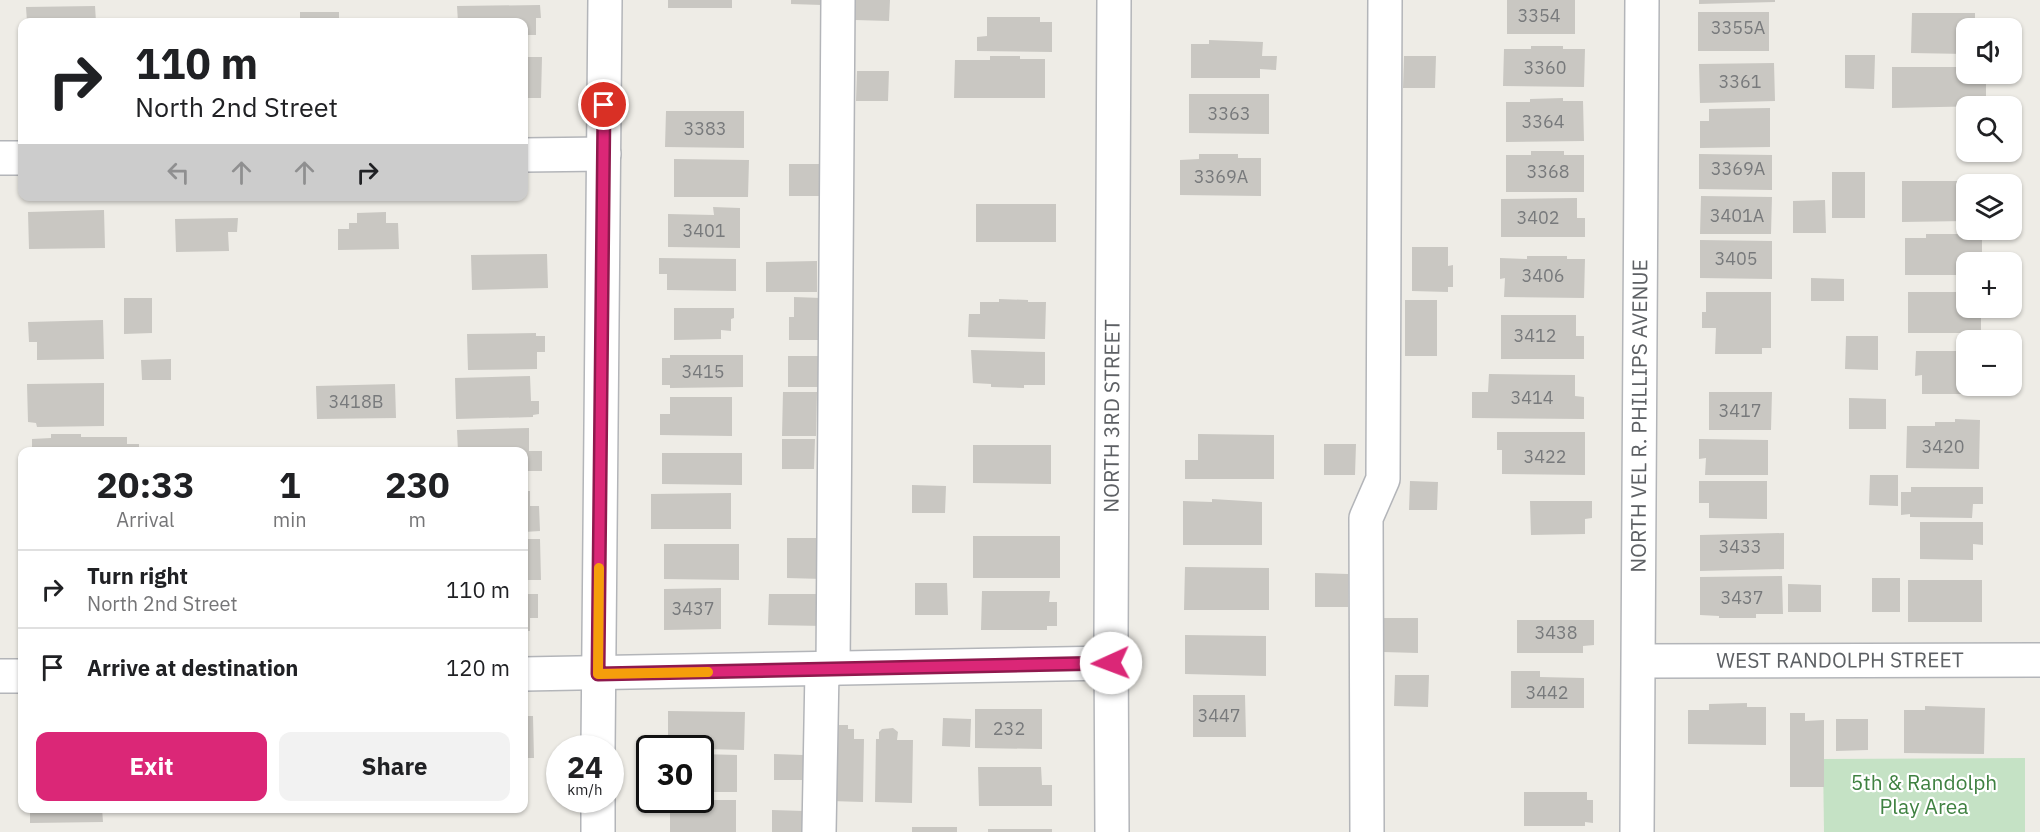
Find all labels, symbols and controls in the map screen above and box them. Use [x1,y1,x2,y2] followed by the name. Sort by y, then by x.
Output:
[1517,4,1561,27] house number: 3354
[1711,16,1766,39] house number: 3355A
[1956,18,2022,396] map controls
[1956,18,2022,84] button: sound
[135,36,258,91] text: 110 m
[36,42,114,120] icon: right
[1523,56,1567,79] house number: 3360
[1718,70,1762,93] house number: 3361
[578,79,629,130] pin
[587,88,620,121] icon: arrive
[135,89,338,124] text: North 2nd Street
[1956,96,2022,162] button: search
[1207,102,1251,125] house number: 3363
[1521,110,1565,133] house number: 3364
[683,117,727,140] house number: 3383
[162,156,195,189] icon: left
[225,156,258,189] icon: ahead
[288,156,321,189] icon: ahead
[351,156,384,189] icon: right
[1711,157,1766,180] house number: 3369A
[1526,160,1570,183] house number: 3368
[1194,165,1249,188] house number: 3369A
[1956,174,2022,240] button: layers
[1710,204,1765,227] house number: 3401A
[1516,206,1560,229] house number: 3402
[682,219,726,242] house number: 3401
[1714,247,1758,270] house number: 3405
[1956,252,2022,318] button: +
[1624,259,1653,573] street label: NORTH VEL R. PHILLIPS AVENUE
[1521,264,1565,287] house number: 3406
[1097,319,1126,513] street label: NORTH 3RD STREET
[1513,324,1557,347] house number: 3412
[1956,330,2022,396] button: −
[681,360,725,383] house number: 3415
[1510,386,1554,409] house number: 3414
[329,390,383,413] house number: 3418B
[1718,399,1762,422] house number: 3417
[1921,435,1965,458] house number: 3420
[1523,445,1567,468] house number: 3422
[96,461,195,508] text: 20:33
[279,461,301,508] text: 1
[385,461,450,508] text: 230
[116,506,175,533] text: Arrival
[273,506,307,533] text: min
[409,506,426,533] text: m
[1718,535,1762,558] house number: 3433
[87,561,188,590] text: Turn right
[36,573,69,606] icon: right
[446,575,510,604] text: 110 m
[1720,586,1764,609] house number: 3437
[87,590,237,617] text: North 2nd Street
[671,597,715,620] house number: 3437
[1534,621,1578,644] house number: 3438
[1079,631,1143,695] position arrow
[1716,645,1964,674] street label: WEST RANDOLPH STREET
[36,651,69,684] icon: arrive
[87,653,298,682] text: Arrive at destination
[446,653,510,682] text: 120 m
[1525,681,1569,704] house number: 3442
[1197,704,1241,727] house number: 3447
[993,717,1025,740] house number: 232
[36,732,267,801] button: Exit
[279,732,510,801] button: Share
[636,735,714,813] speed limit sign: 30
[567,747,603,786] text: 24
[1851,768,1997,820] park label: 5th & Randolph Play Area
[567,780,603,799] text: km/h

